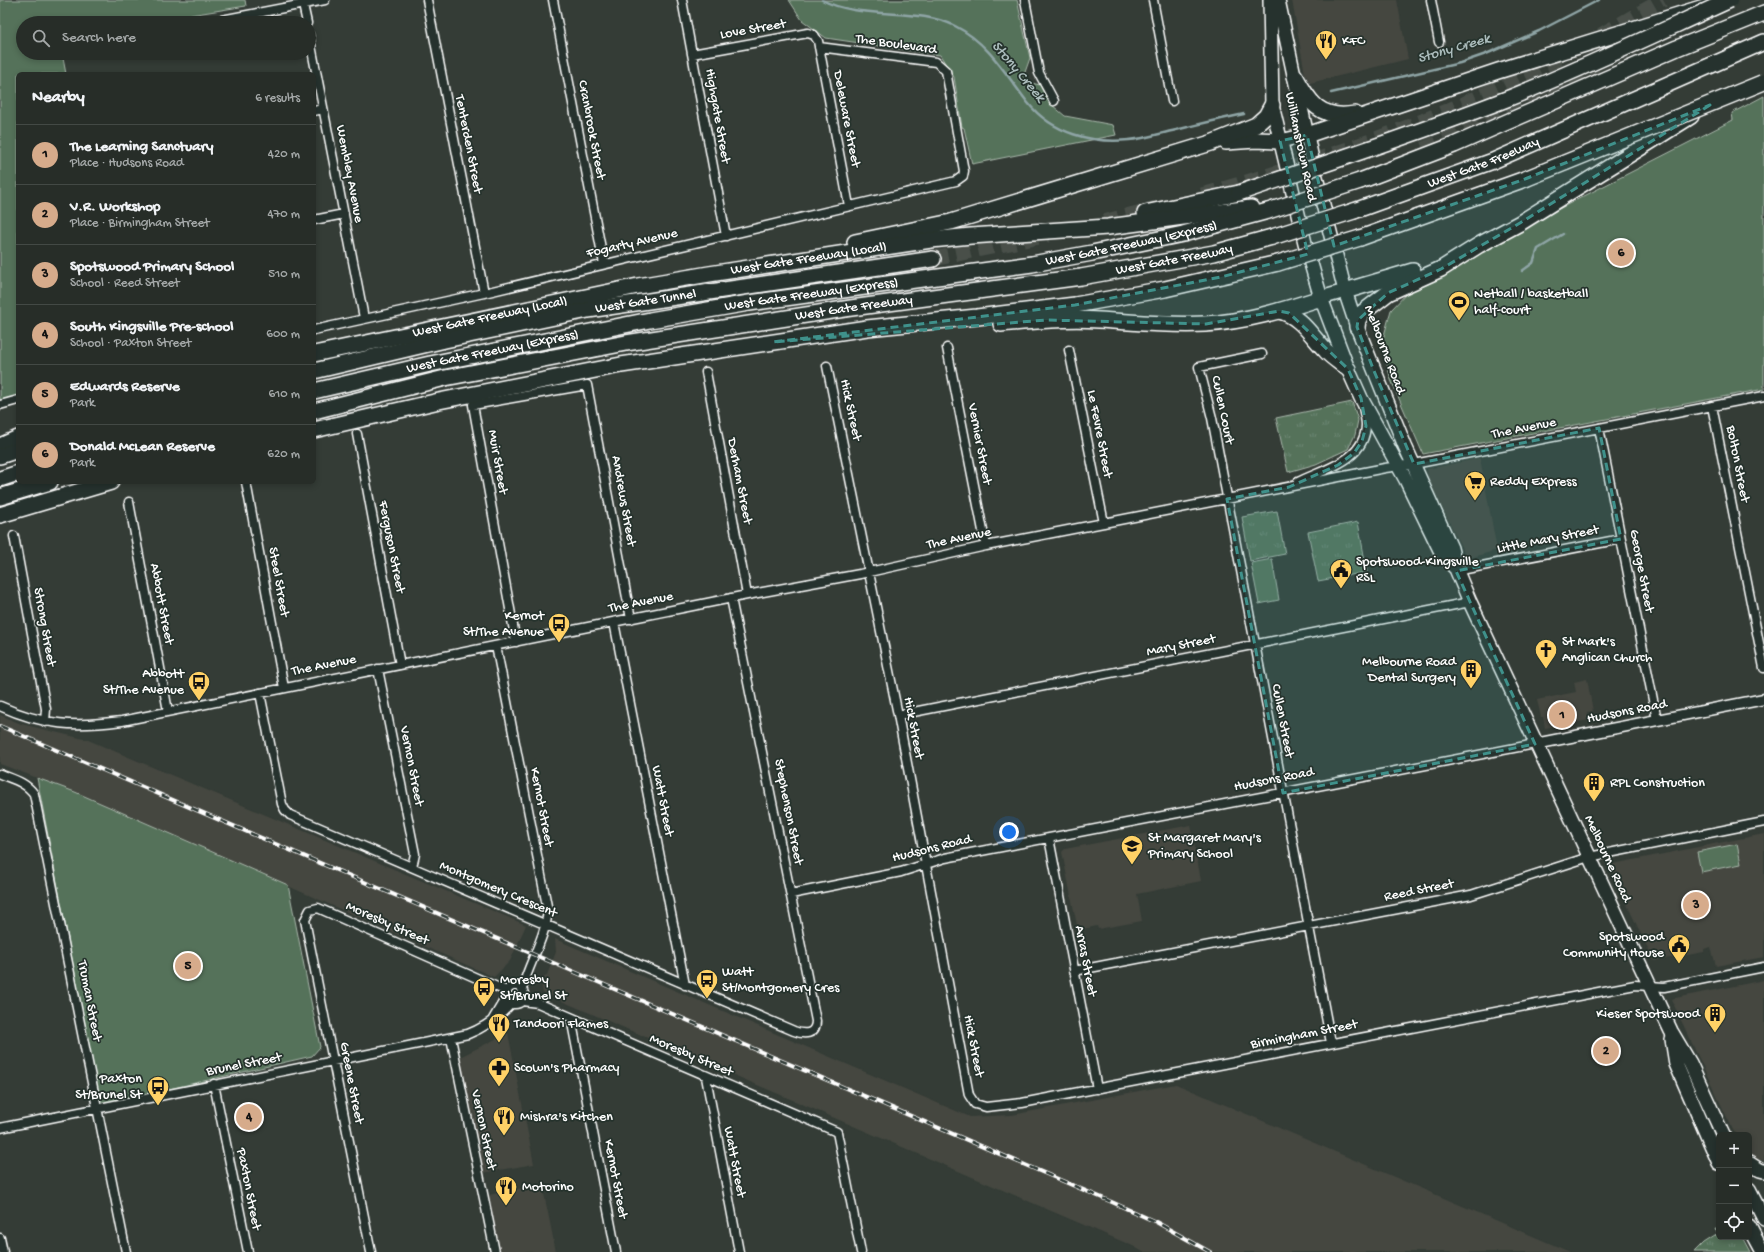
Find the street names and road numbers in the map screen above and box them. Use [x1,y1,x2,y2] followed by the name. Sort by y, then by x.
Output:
[719,16,788,44] street label: Love Street
[853,31,939,59] street label: The Boulevard
[700,67,734,166] street label: Highgate Street
[828,68,864,170] street label: Deleware Street
[573,79,609,182] street label: Cranbrook Street
[1280,91,1320,205] street label: Williamstown Road
[450,92,486,196] street label: Tenterden Street
[331,124,367,225] street label: Wembley Avenue
[1425,133,1542,192] street label: West Gate Freeway
[1044,217,1218,269] street label: West Gate Freeway (Express)
[584,225,680,263] street label: Fogarty Avenue
[730,238,888,279] street label: West Gate Freeway (Local)
[1114,239,1234,279] street label: West Gate Freeway
[724,275,900,315] street label: West Gate Freeway (Express)
[594,286,697,317] street label: West Gate Tunnel
[794,291,914,325] street label: West Gate Freeway
[411,293,569,342] street label: West Gate Freeway (Local)
[1359,303,1409,399] street label: Melbourne Road
[405,326,580,378] street label: West Gate Freeway (Express)
[1206,374,1238,447] street label: Cullen Court
[835,378,865,444] street label: Hick Street
[1082,389,1116,481] street label: Le Fevre Street
[963,401,995,487] street label: Vernier Street
[1489,414,1559,444] street label: The Avenue
[1721,423,1753,505] street label: Bolton Street
[483,429,511,497] street label: Muir Street
[722,436,756,527] street label: Derham Street
[607,454,640,549] street label: Andrews Street
[374,498,409,596] street label: Ferguson Street
[1496,522,1602,558] street label: Little Mary Street
[924,524,994,554] street label: The Avenue
[1625,528,1658,615] street label: George Street
[264,546,293,619] street label: Steel Street
[145,562,177,647] street label: Abbott Street
[29,586,60,669] street label: Strong Street
[606,588,676,618] street label: The Avenue
[1145,631,1218,661] street label: Mary Street
[289,651,359,681] street label: The Avenue
[1267,683,1298,761] street label: Cullen Street
[899,696,928,762] street label: Hick Street
[1586,696,1670,728] street label: Hudsons Road
[395,724,427,809] street label: Vernon Street
[769,758,807,868] street label: Stephenson Street
[647,764,677,839] street label: Watt Street
[1233,764,1317,796] street label: Hudsons Road
[525,766,557,849] street label: Kernot Street
[1579,813,1635,907] street label: Melbourne Road
[891,831,975,867] street label: Hudsons Road
[437,858,561,923] street label: Montgomery Crescent
[1383,876,1457,906] street label: Reed Street
[343,898,432,950] street label: Moresby Street
[1070,924,1100,999] street label: Arras Street
[73,958,105,1044] street label: Truman Street
[959,1014,988,1080] street label: Hick Street
[1248,1016,1360,1054] street label: Birmingham Street
[647,1031,737,1082] street label: Moresby Street
[335,1041,367,1127] street label: Greene Street
[204,1049,284,1081] street label: Brunel Street
[466,1088,500,1173] street label: Vernon Street
[719,1125,749,1200] street label: Watt Street
[599,1138,631,1221] street label: Kernot Street
[232,1146,265,1233] street label: Paxton Street

